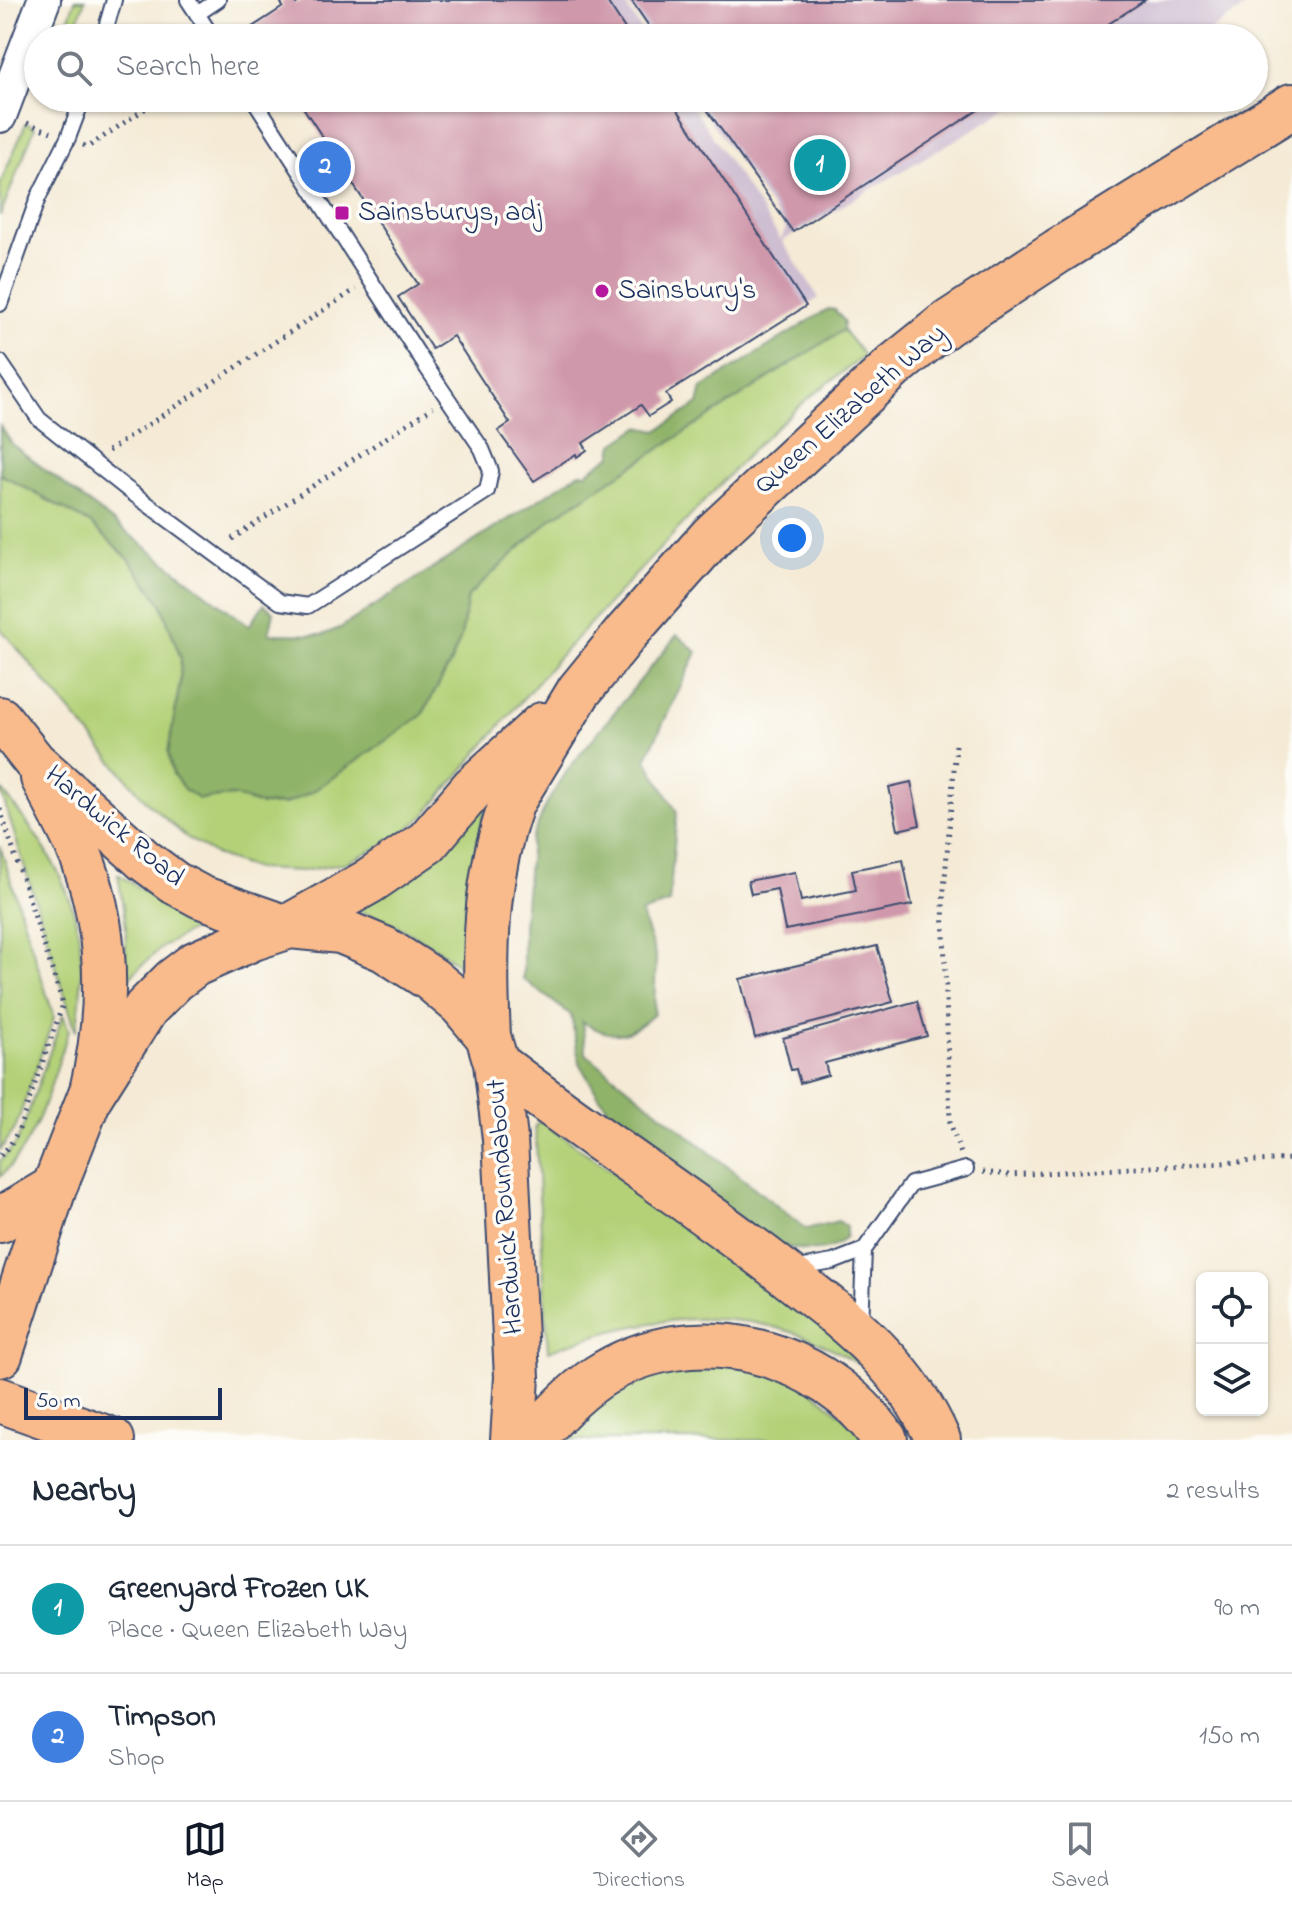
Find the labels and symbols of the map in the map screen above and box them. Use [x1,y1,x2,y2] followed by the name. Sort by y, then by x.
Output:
[794,135,846,195] pin: 1
[299,137,351,197] pin: 2
[358,193,543,234] place label: Sainsburys, adj
[333,204,351,222] marker: Sainsburys, adj
[618,271,756,312] place label: Sainsbury's
[593,282,611,300] marker: Sainsbury's
[746,315,956,505] street label: Queen Elizabeth Way
[772,518,812,558] your location
[35,756,193,898] street label: Hardwick Road
[477,1078,535,1336] street label: Hardwick Roundabout
[24,1384,222,1420] scale bar

